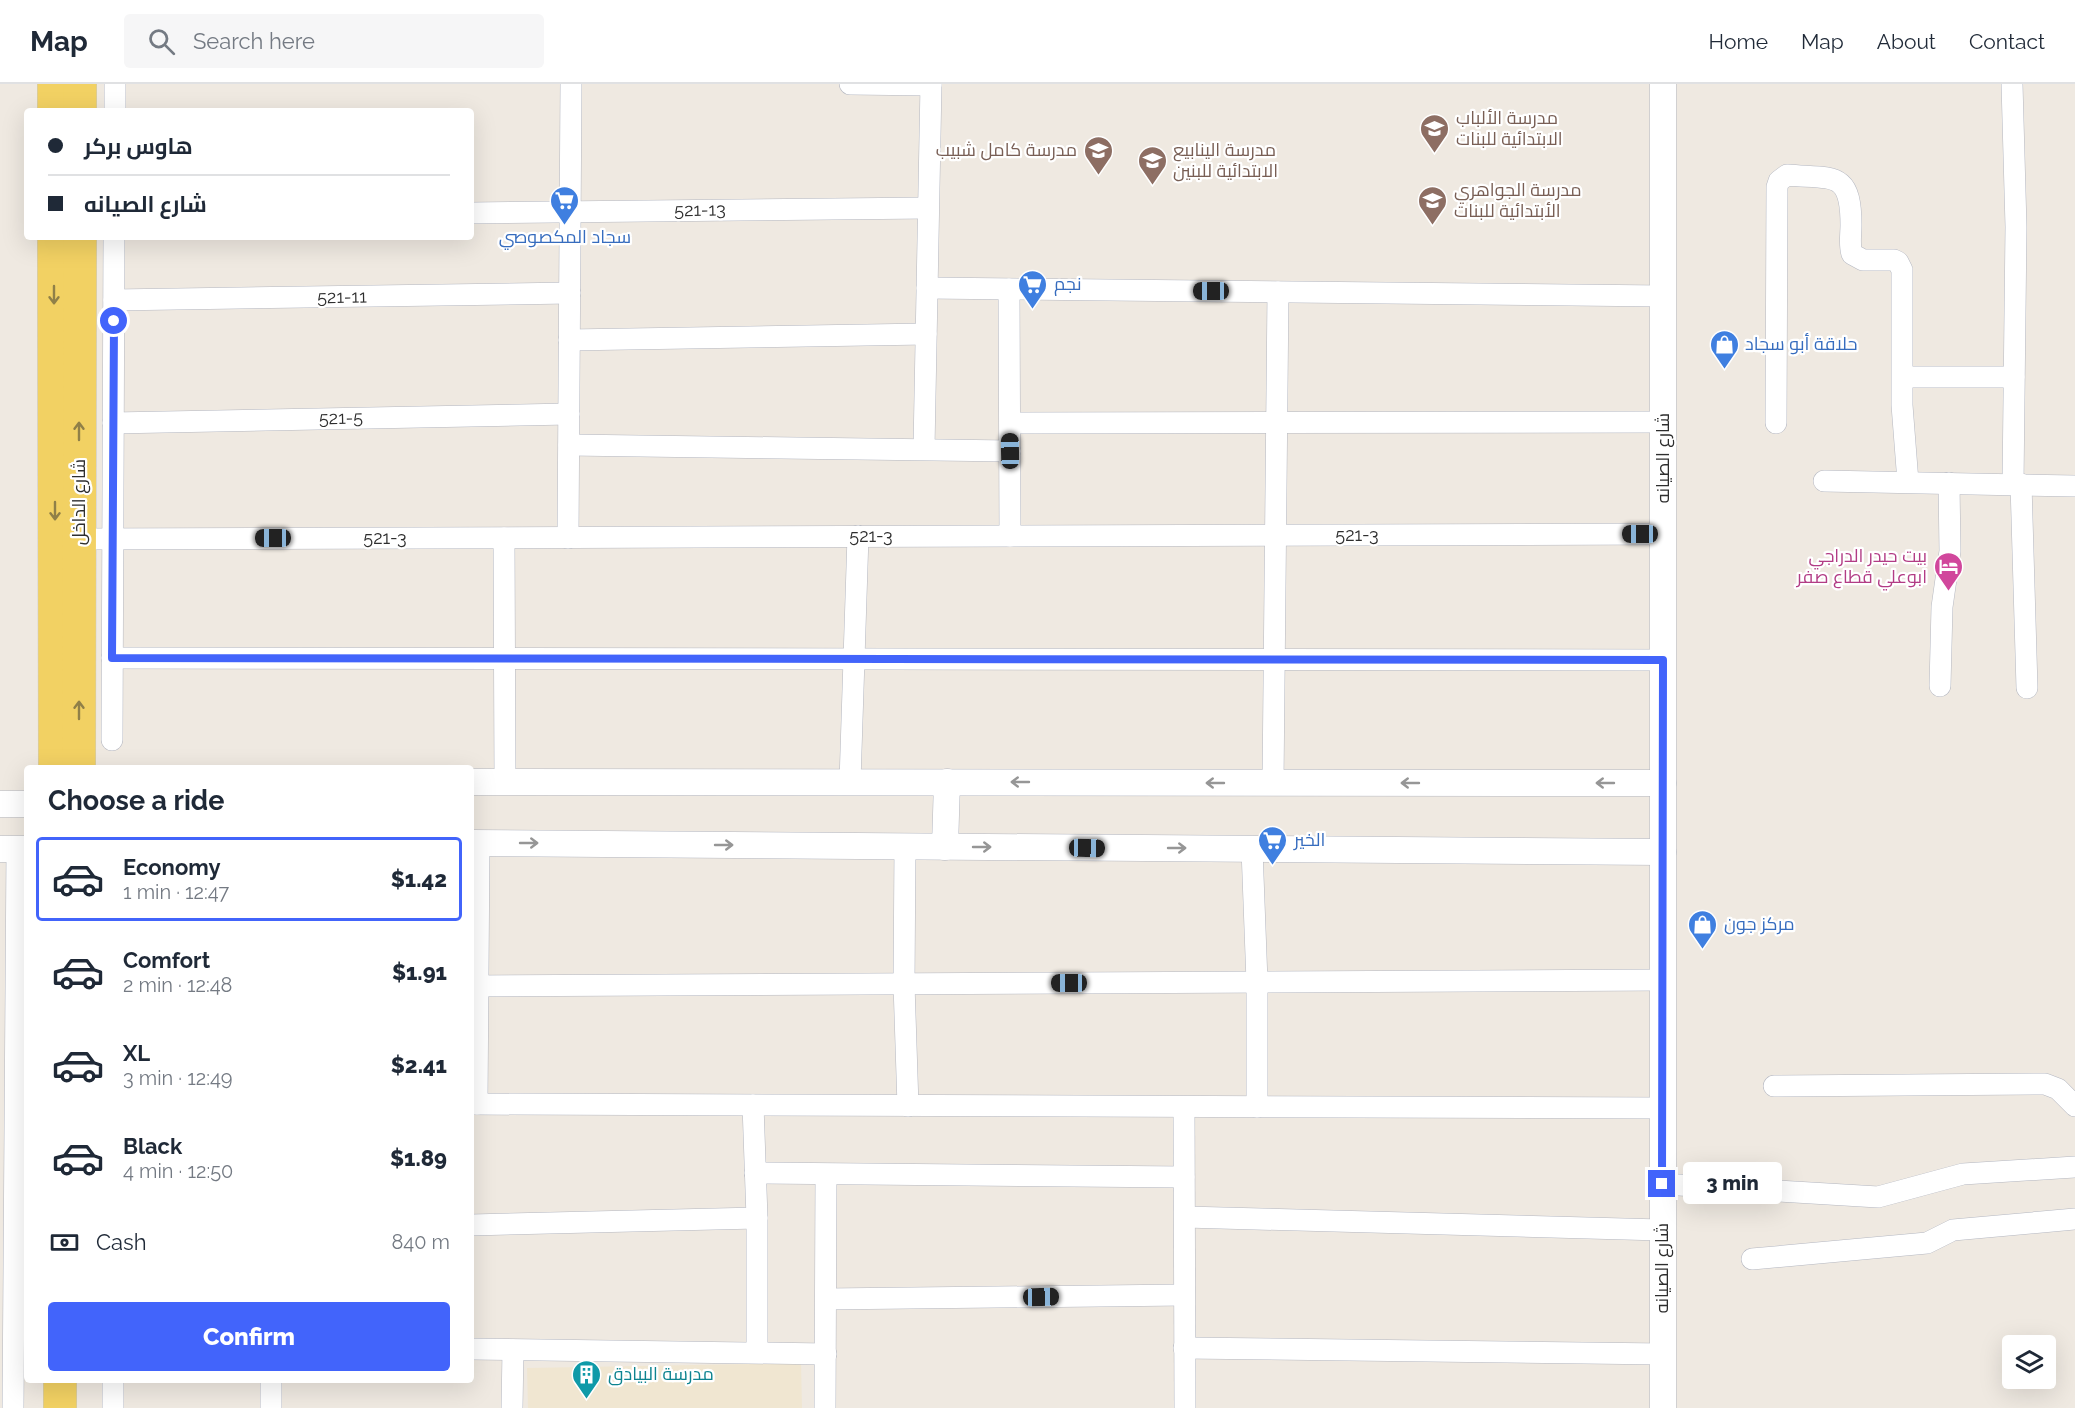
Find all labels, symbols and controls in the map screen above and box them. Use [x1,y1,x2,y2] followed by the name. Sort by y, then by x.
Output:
[124,14,544,68] search box
[30,25,88,58] text: Map
[145,25,178,58] icon: search
[193,28,315,54] text: Search here
[1709,29,1768,54] text: Home
[1801,29,1844,54] text: Map
[1877,29,1936,54] text: About
[1969,29,2045,54] text: Contact
[1456,107,1563,149] place label: مدرسة الألباب الابتدائية للبنات
[1419,112,1451,154] school or university icon: مدرسة الألباب الابتدائية للبنات
[84,133,193,159] text: هاوس بركر
[1082,134,1114,176] school or university icon: مدرسة كامل شبيب
[936,139,1077,161] place label: مدرسة كامل شبيب
[1173,139,1278,182] place label: مدرسة الينابيع الابتدائية للبنين
[1136,144,1168,186] school or university icon: مدرسة الينابيع الابتدائية للبنين
[1454,179,1582,221] place label: مدرسة الجواهري الأبتدائية للبنات
[549,184,581,226] supermarket icon: سجاد المكصوصي
[1417,184,1449,226] school or university icon: مدرسة الجواهري الأبتدائية للبنات
[84,191,207,217] text: شارع الصيانه
[674,199,726,220] street label: 521-13
[499,226,631,250] place label: سجاد المكصوصي
[1017,268,1049,310] supermarket icon: نجم
[1054,273,1082,296] place label: نجم
[1193,282,1229,300] car
[48,285,60,305] one-way arrow
[317,286,367,307] street label: 521-11
[100,307,127,334] route start
[1708,328,1740,370] shop icon: حلاقة أبو سجاد
[1745,333,1857,355] place label: حلاقة أبو سجاد
[319,407,363,428] street label: 521-5
[1652,413,1675,503] street label: شارع الصيانه
[73,421,85,441] one-way arrow
[1001,433,1019,469] car
[68,459,91,545] street label: شارع الداخل
[49,501,61,521] one-way arrow
[1335,524,1379,545] street label: 521-3
[849,525,893,546] street label: 521-3
[1622,525,1658,543] car
[363,527,407,548] street label: 521-3
[255,529,291,547] car
[1796,545,1927,591] place label: بيت حيدر الدراجي ابوعلي قطاع صفر
[1932,550,1964,592] hotel icon: بيت حيدر الدراجي ابوعلي قطاع صفر
[73,700,85,720] one-way arrow
[1010,776,1030,788] one-way arrow
[1205,777,1225,789] one-way arrow
[1400,777,1420,789] one-way arrow
[1595,777,1615,789] one-way arrow
[48,785,224,816] text: Choose a ride
[1257,824,1289,866] supermarket icon: الخير
[1293,829,1325,851] place label: الخير
[519,838,539,849] one-way arrow
[714,839,734,851] one-way arrow
[1069,839,1105,857] car
[972,841,992,853] one-way arrow
[1167,843,1187,854] one-way arrow
[51,852,105,906] icon: car
[123,854,221,880] text: Economy
[391,866,447,892] text: $1.42
[123,880,229,904] text: 1 min · 12:47
[1687,908,1719,950] shop icon: مركز جون
[1724,913,1795,935] place label: مركز جون
[51,945,105,999] icon: car
[123,947,210,973] text: Comfort
[392,959,447,985] text: $1.91
[123,973,232,997] text: 2 min · 12:48
[1051,974,1087,992] car
[51,1038,105,1092] icon: car
[123,1040,150,1066] text: XL
[391,1052,447,1078] text: $2.41
[123,1066,233,1090] text: 3 min · 12:49
[51,1131,105,1185] icon: car
[123,1133,182,1159] text: Black
[390,1145,447,1171] text: $1.89
[123,1159,233,1183] text: 4 min · 12:50
[1683,1163,1782,1205] callout: 3 min
[1648,1170,1675,1197] route end
[1706,1171,1759,1195] text: 3 min
[1651,1223,1674,1313] street label: شارع الصيانه
[48,1226,81,1259] icon: cash
[96,1229,147,1255] text: Cash
[392,1230,450,1254] text: 840 m
[1023,1288,1059,1306] car
[48,1302,450,1371] button: Confirm
[2002,1335,2056,1389] map controls
[2002,1335,2056,1389] button: layers
[571,1358,603,1400] building icon: مدرسة البيادق
[608,1363,714,1386] place label: مدرسة البيادق

